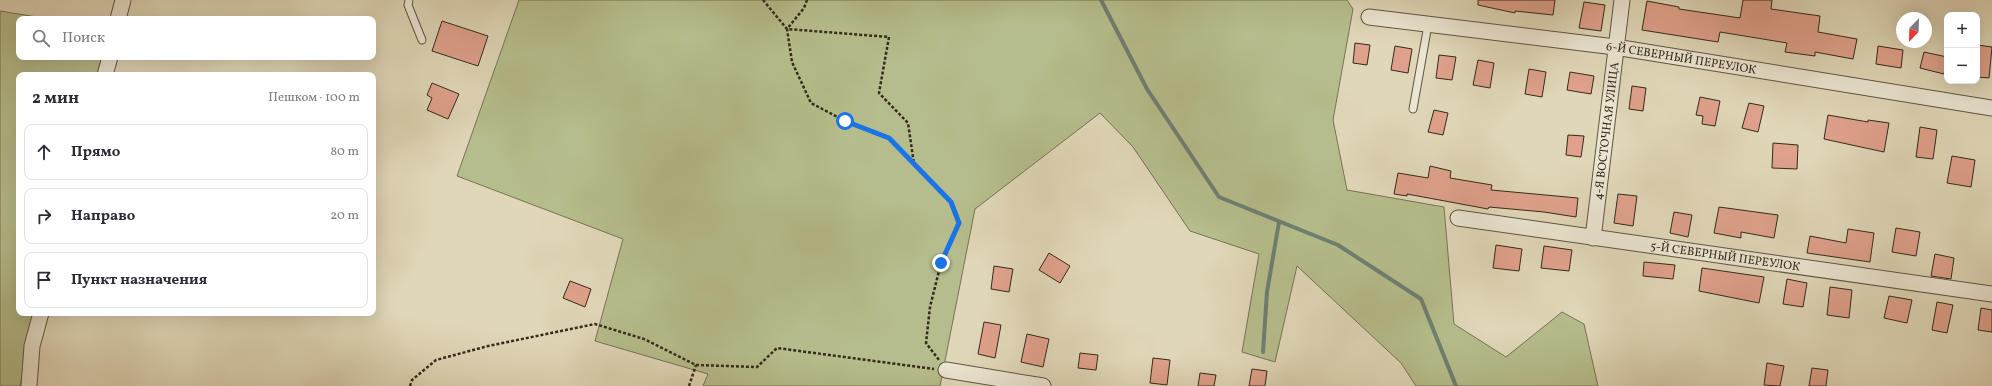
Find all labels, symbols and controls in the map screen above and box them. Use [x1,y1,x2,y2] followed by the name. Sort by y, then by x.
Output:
[1896,12,1932,48] north arrow
[1944,12,1980,84] map controls
[1944,12,1980,48] button: +
[16,16,376,60] search box
[30,27,52,49] icon: search
[62,28,105,49] text: Поиск
[1605,39,1757,79] street label: 6-Й СЕВЕРНЫЙ ПЕРЕУЛОК
[1944,48,1980,84] button: −
[1591,60,1623,201] street label: 4-Я ВОСТОЧНАЯ УЛИЦА
[32,87,79,110] text: 2 мин
[268,89,360,107] text: Пешком · 100 m
[836,112,854,130] route start
[33,141,55,163] icon: ahead
[71,142,120,163] text: Прямо
[330,143,359,161] text: 80 m
[33,205,55,227] icon: right
[71,206,135,227] text: Направо
[330,207,359,225] text: 20 m
[1649,238,1801,276] street label: 5-Й СЕВЕРНЫЙ ПЕРЕУЛОК
[932,254,950,272] route end
[33,269,55,291] icon: arrive
[71,270,207,291] text: Пункт назначения

